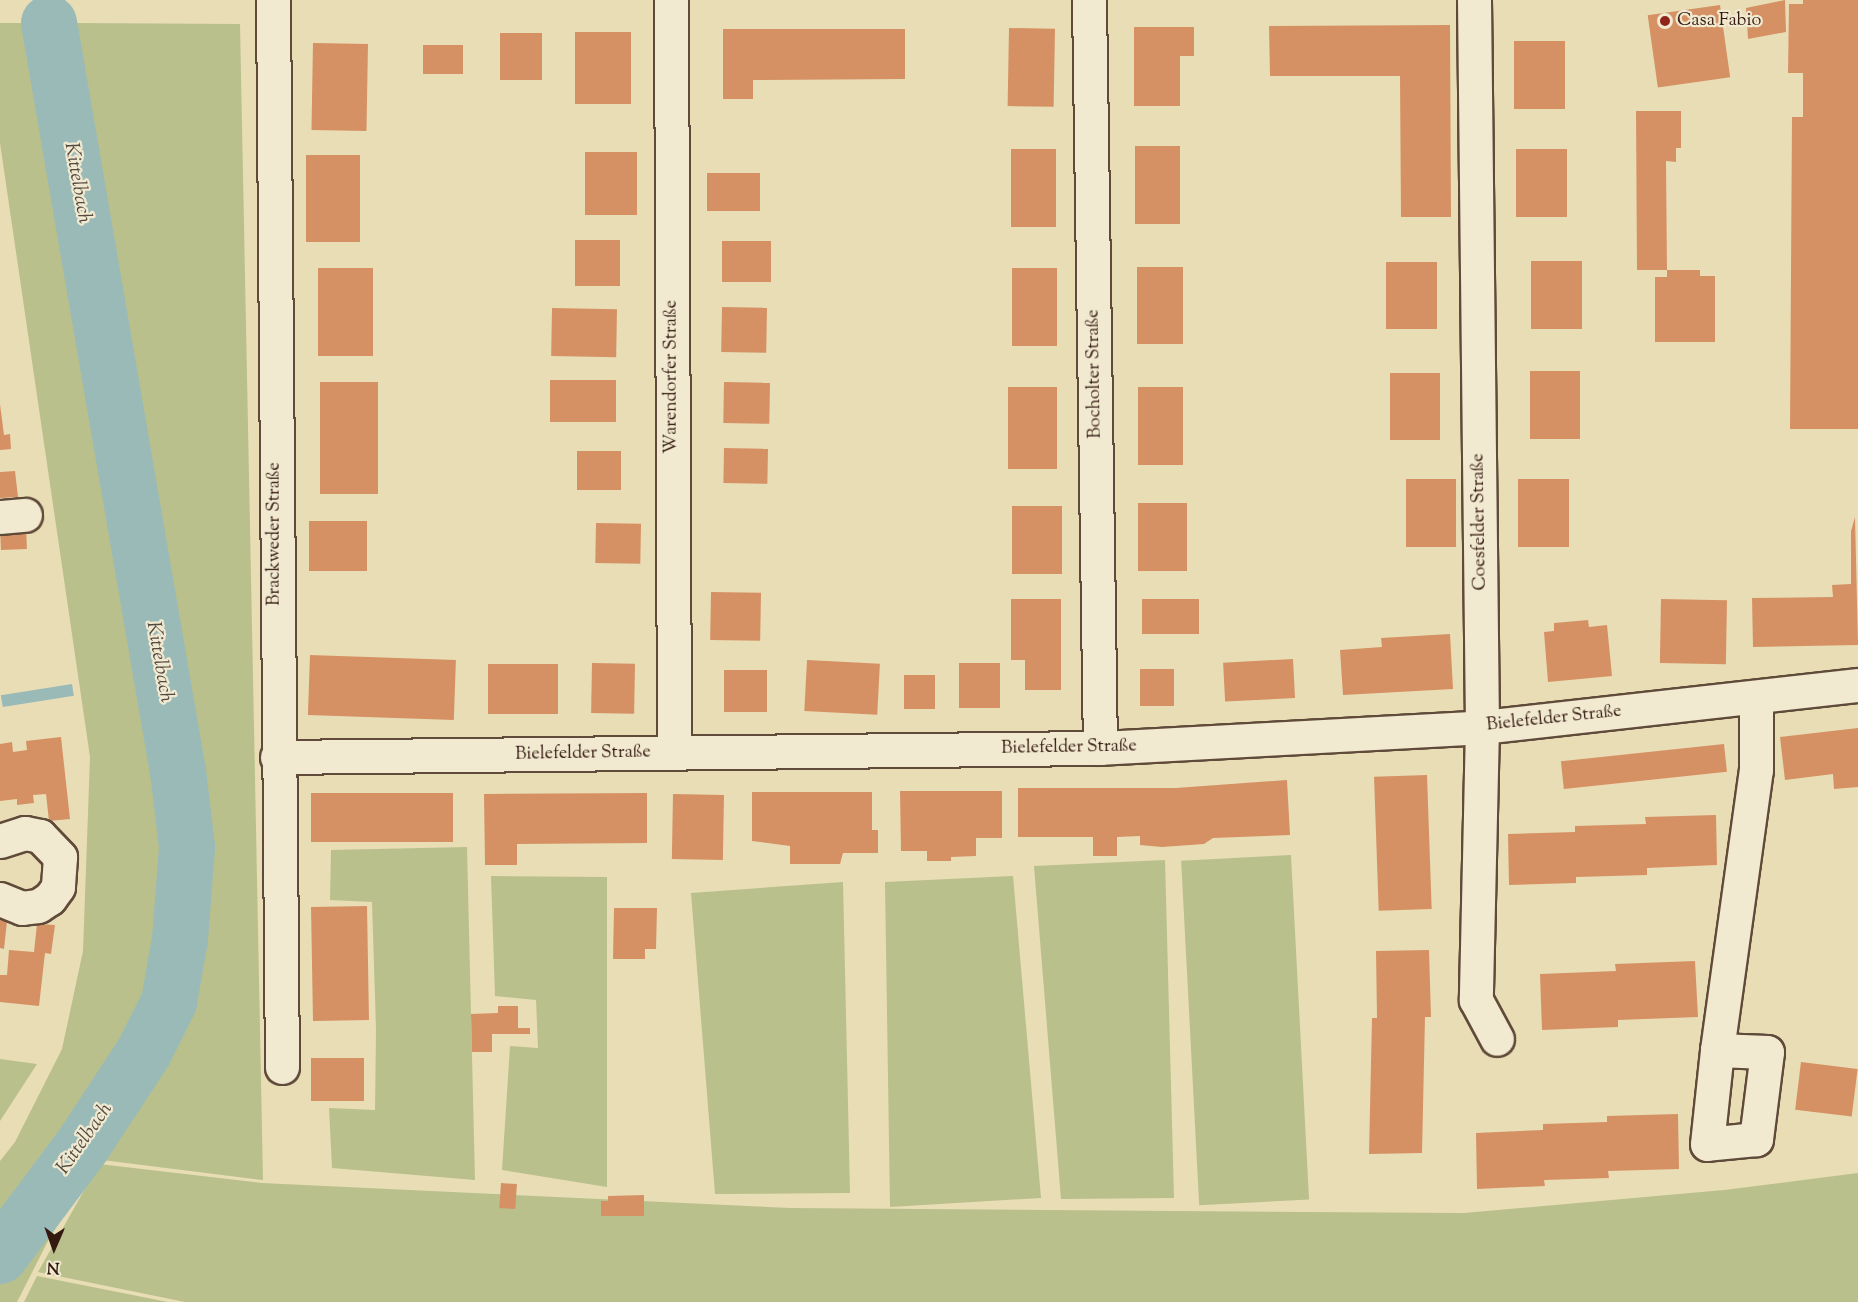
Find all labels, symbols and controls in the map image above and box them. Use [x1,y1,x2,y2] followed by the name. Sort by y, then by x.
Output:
[1677,10,1761,32] place label: Casa Fabio
[1658,14,1672,28] marker: Casa Fabio
[58,141,96,225] water label: Kittelbach
[661,300,683,454] street label: Warendorfer Straße
[1083,309,1107,439] street label: Bocholter Straße
[1468,453,1492,591] street label: Coesfelder Straße
[264,462,286,606] street label: Brackweder Straße
[140,620,178,704] water label: Kittelbach
[1485,701,1623,737] street label: Bielefelder Straße
[1001,736,1137,760] street label: Bielefelder Straße
[515,742,651,766] street label: Bielefelder Straße
[52,1099,118,1179] water label: Kittelbach
[24,1218,84,1278] north arrow
[47,1255,60,1278] text: N

